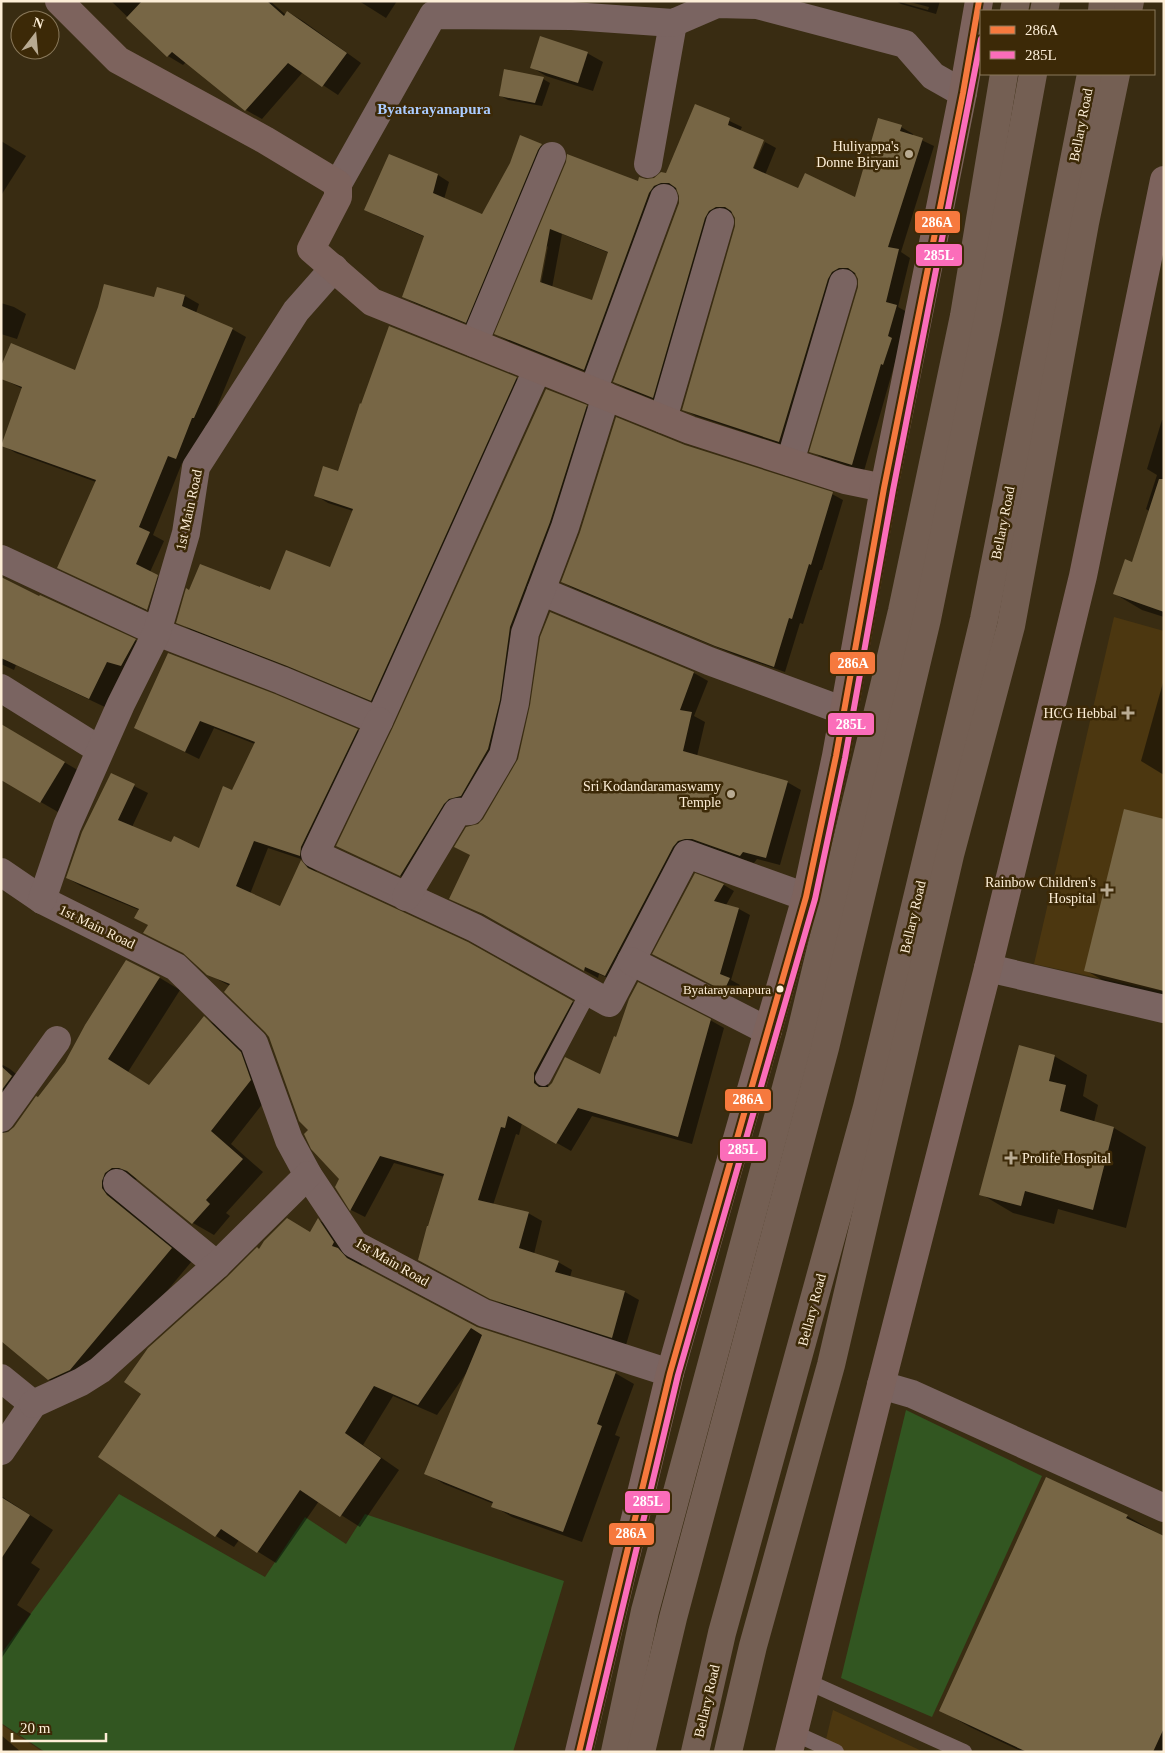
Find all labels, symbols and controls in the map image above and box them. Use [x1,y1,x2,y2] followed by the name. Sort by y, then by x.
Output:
[10,10,60,60] north arrow
[980,10,1155,75] legend
[32,14,45,32] text: N
[1025,22,1059,38] text: 286A
[1025,47,1057,63] text: 285L
[1067,87,1095,163] street label: Bellary Road
[377,101,491,117] district label: Byatarayanapura
[816,139,899,170] place label: Huliyappa's Donne Biryani
[903,148,915,160] marker: Huliyappa's Donne Biryani
[914,210,961,234] line badge: 286A
[921,215,953,230] text: 286A
[915,243,963,267] line badge: 285L
[924,248,954,263] text: 285L
[173,468,205,552] street label: 1st Main Road
[989,485,1017,561] street label: Bellary Road
[829,651,876,675] line badge: 286A
[837,656,869,671] text: 286A
[1044,706,1117,721] place label: HCG Hebbal
[1121,706,1135,720] marker: HCG Hebbal
[827,712,875,736] line badge: 285L
[836,717,866,732] text: 285L
[583,779,721,810] place label: Sri Kodandaramaswamy Temple
[725,788,737,800] marker: Sri Kodandaramaswamy Temple
[985,875,1096,906] place label: Rainbow Children's Hospital
[897,879,929,955] street label: Bellary Road
[1100,883,1114,897] marker: Rainbow Children's Hospital
[57,902,137,952] street label: 1st Main Road
[683,982,771,997] place label: Byatarayanapura
[775,984,785,994] marker: Byatarayanapura
[724,1088,772,1112] line badge: 286A
[732,1092,764,1107] text: 286A
[719,1138,767,1162] line badge: 285L
[728,1142,758,1157] text: 285L
[1004,1151,1018,1165] marker: Prolife Hospital
[1022,1151,1111,1166] place label: Prolife Hospital
[353,1235,431,1289] street label: 1st Main Road
[795,1272,829,1348] street label: Bellary Road
[624,1490,671,1514] line badge: 285L
[633,1494,663,1509] text: 285L
[608,1522,655,1546] line badge: 286A
[615,1526,647,1541] text: 286A
[691,1663,723,1739] street label: Bellary Road
[12,1710,106,1742] scale bar
[20,1720,51,1736] text: 20 m

